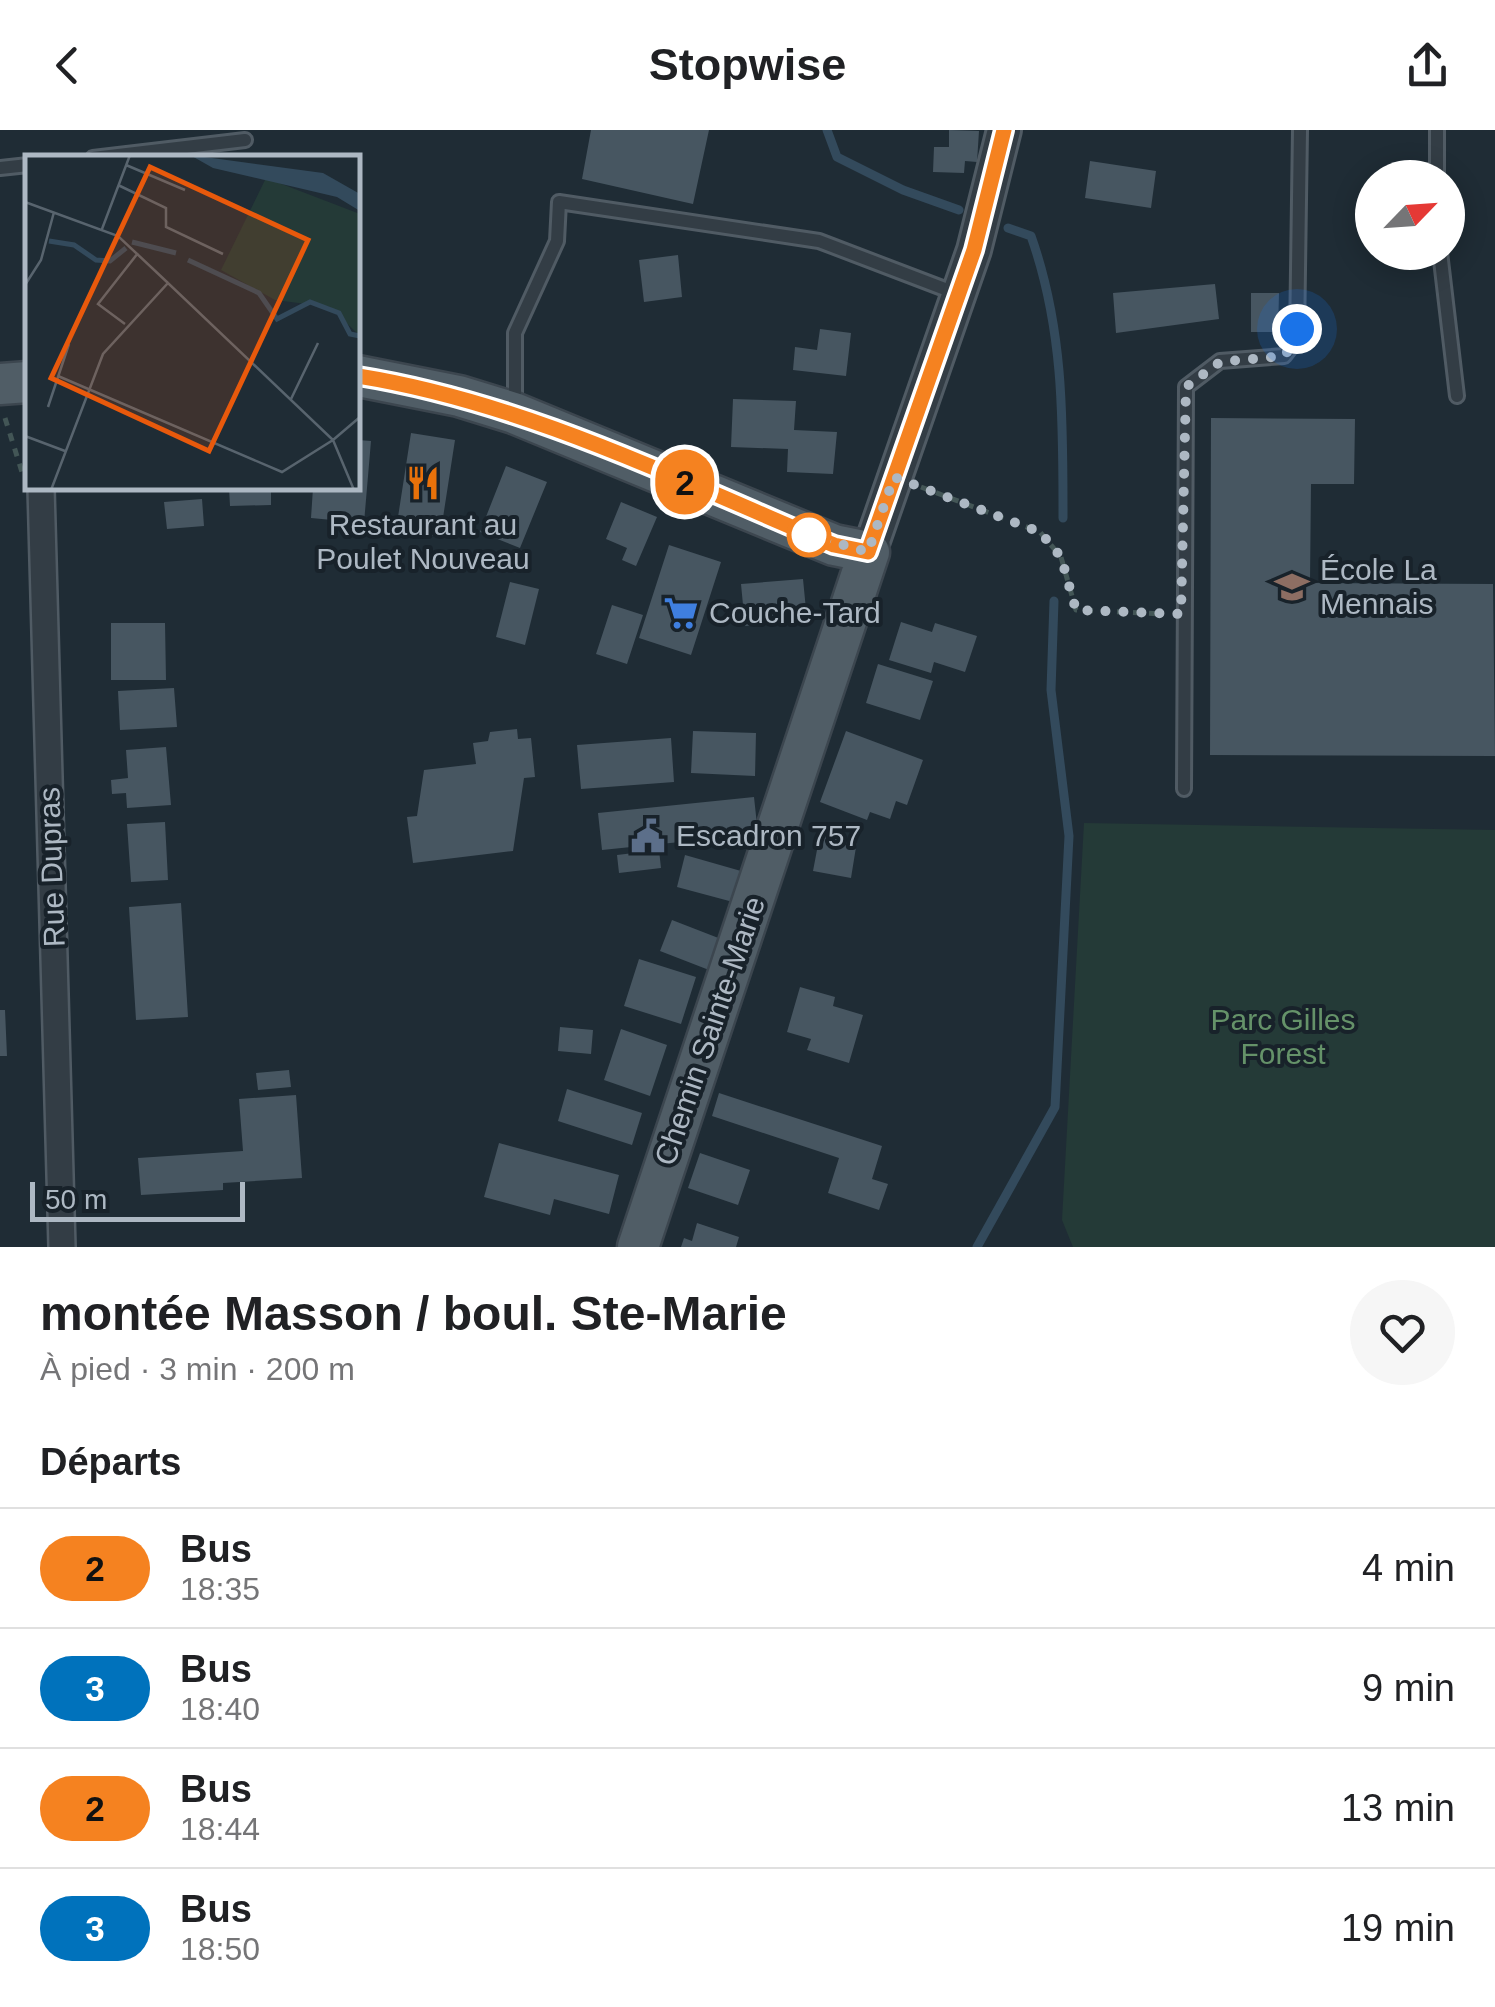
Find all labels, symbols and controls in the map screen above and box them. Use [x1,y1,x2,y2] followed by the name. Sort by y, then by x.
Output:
[40,38,95,93] icon: back
[1400,38,1455,93] icon: share
[649,39,846,90] text: Stopwise
[25,155,360,490] inset map
[1355,160,1465,270] north arrow
[1355,160,1465,270] map controls
[1272,304,1322,354] your location
[652,450,718,514] line badge: 2
[675,463,695,502] text: 2
[404,464,442,502] restaurant icon: Restaurant au Poulet Nouveau
[316,508,530,575] place label: Restaurant au Poulet Nouveau
[788,514,830,556] unlabelled marker
[1320,553,1437,620] place label: École La Mennais
[1273,568,1311,606] school or university icon: École La Mennais
[662,594,700,632] supermarket icon: Couche-Tard
[709,596,881,629] place label: Couche-Tard
[32,786,71,948] street label: Rue Dupras
[629,817,667,855] public building icon: Escadron 757
[676,819,861,852] place label: Escadron 757
[648,892,771,1169] street label: Chemin Sainte-Marie
[1210,1003,1356,1070] park label: Parc Gilles Forest
[30,1177,245,1222] scale bar
[45,1184,107,1215] text: 50 m
[1350,1280,1455,1385] button: heart
[40,1287,787,1340] text: montée Masson / boul. Ste-Marie
[40,1351,355,1387] text: À pied · 3 min · 200 m
[40,1441,182,1483] text: Départs
[180,1528,252,1570] text: Bus
[1362,1547,1455,1589] text: 4 min
[85,1549,105,1588] text: 2
[180,1571,260,1607] text: 18:35
[180,1648,252,1690] text: Bus
[1362,1667,1455,1709] text: 9 min
[85,1669,105,1708] text: 3
[180,1691,260,1727] text: 18:40
[180,1768,252,1810] text: Bus
[1341,1787,1455,1829] text: 13 min
[85,1789,105,1828] text: 2
[180,1811,260,1847] text: 18:44
[180,1888,252,1930] text: Bus
[1341,1907,1455,1949] text: 19 min
[85,1909,105,1948] text: 3
[180,1931,260,1967] text: 18:50

